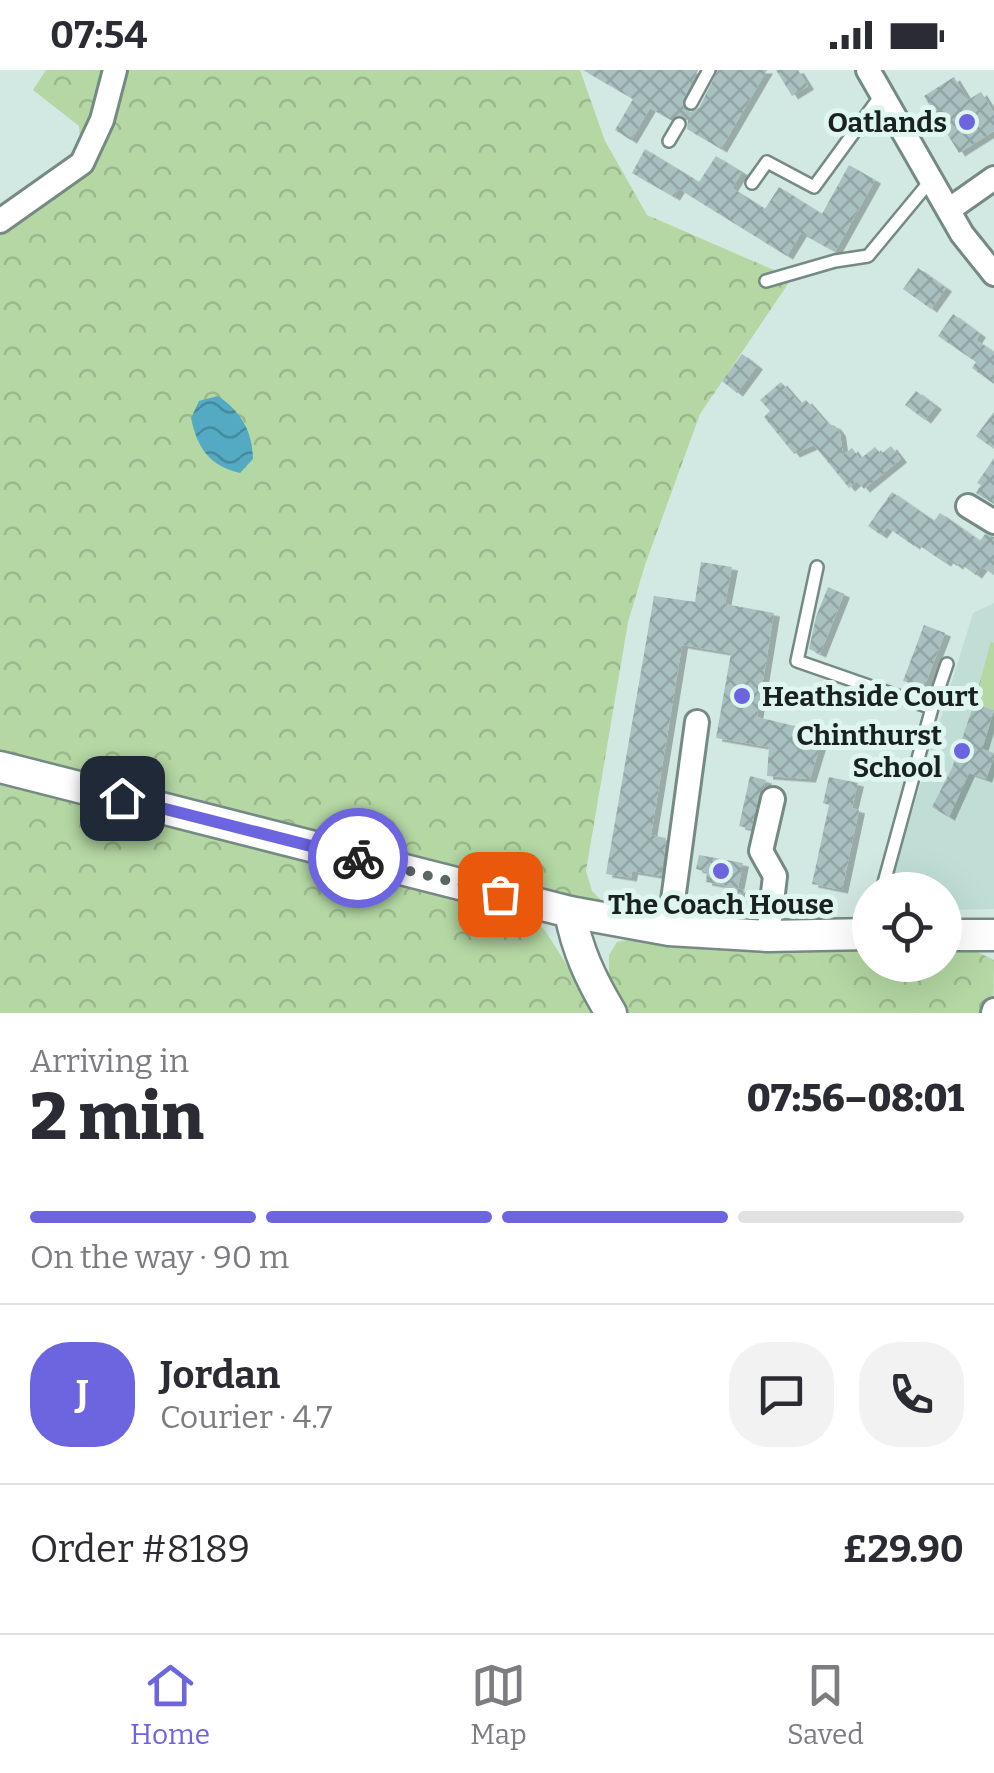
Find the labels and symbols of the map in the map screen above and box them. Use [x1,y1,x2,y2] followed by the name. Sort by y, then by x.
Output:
[827,106,947,139] place label: Oatlands
[956,111,978,133] marker: Oatlands
[762,680,979,713] place label: Heathside Court
[731,685,753,707] marker: Heathside Court
[796,719,942,784] place label: Chinthurst School
[951,740,973,762] marker: Chinthurst School
[80,756,165,841] pin
[308,808,408,908] courier
[458,852,543,937] pin
[710,860,732,882] marker: The Coach House
[608,888,834,921] place label: The Coach House

